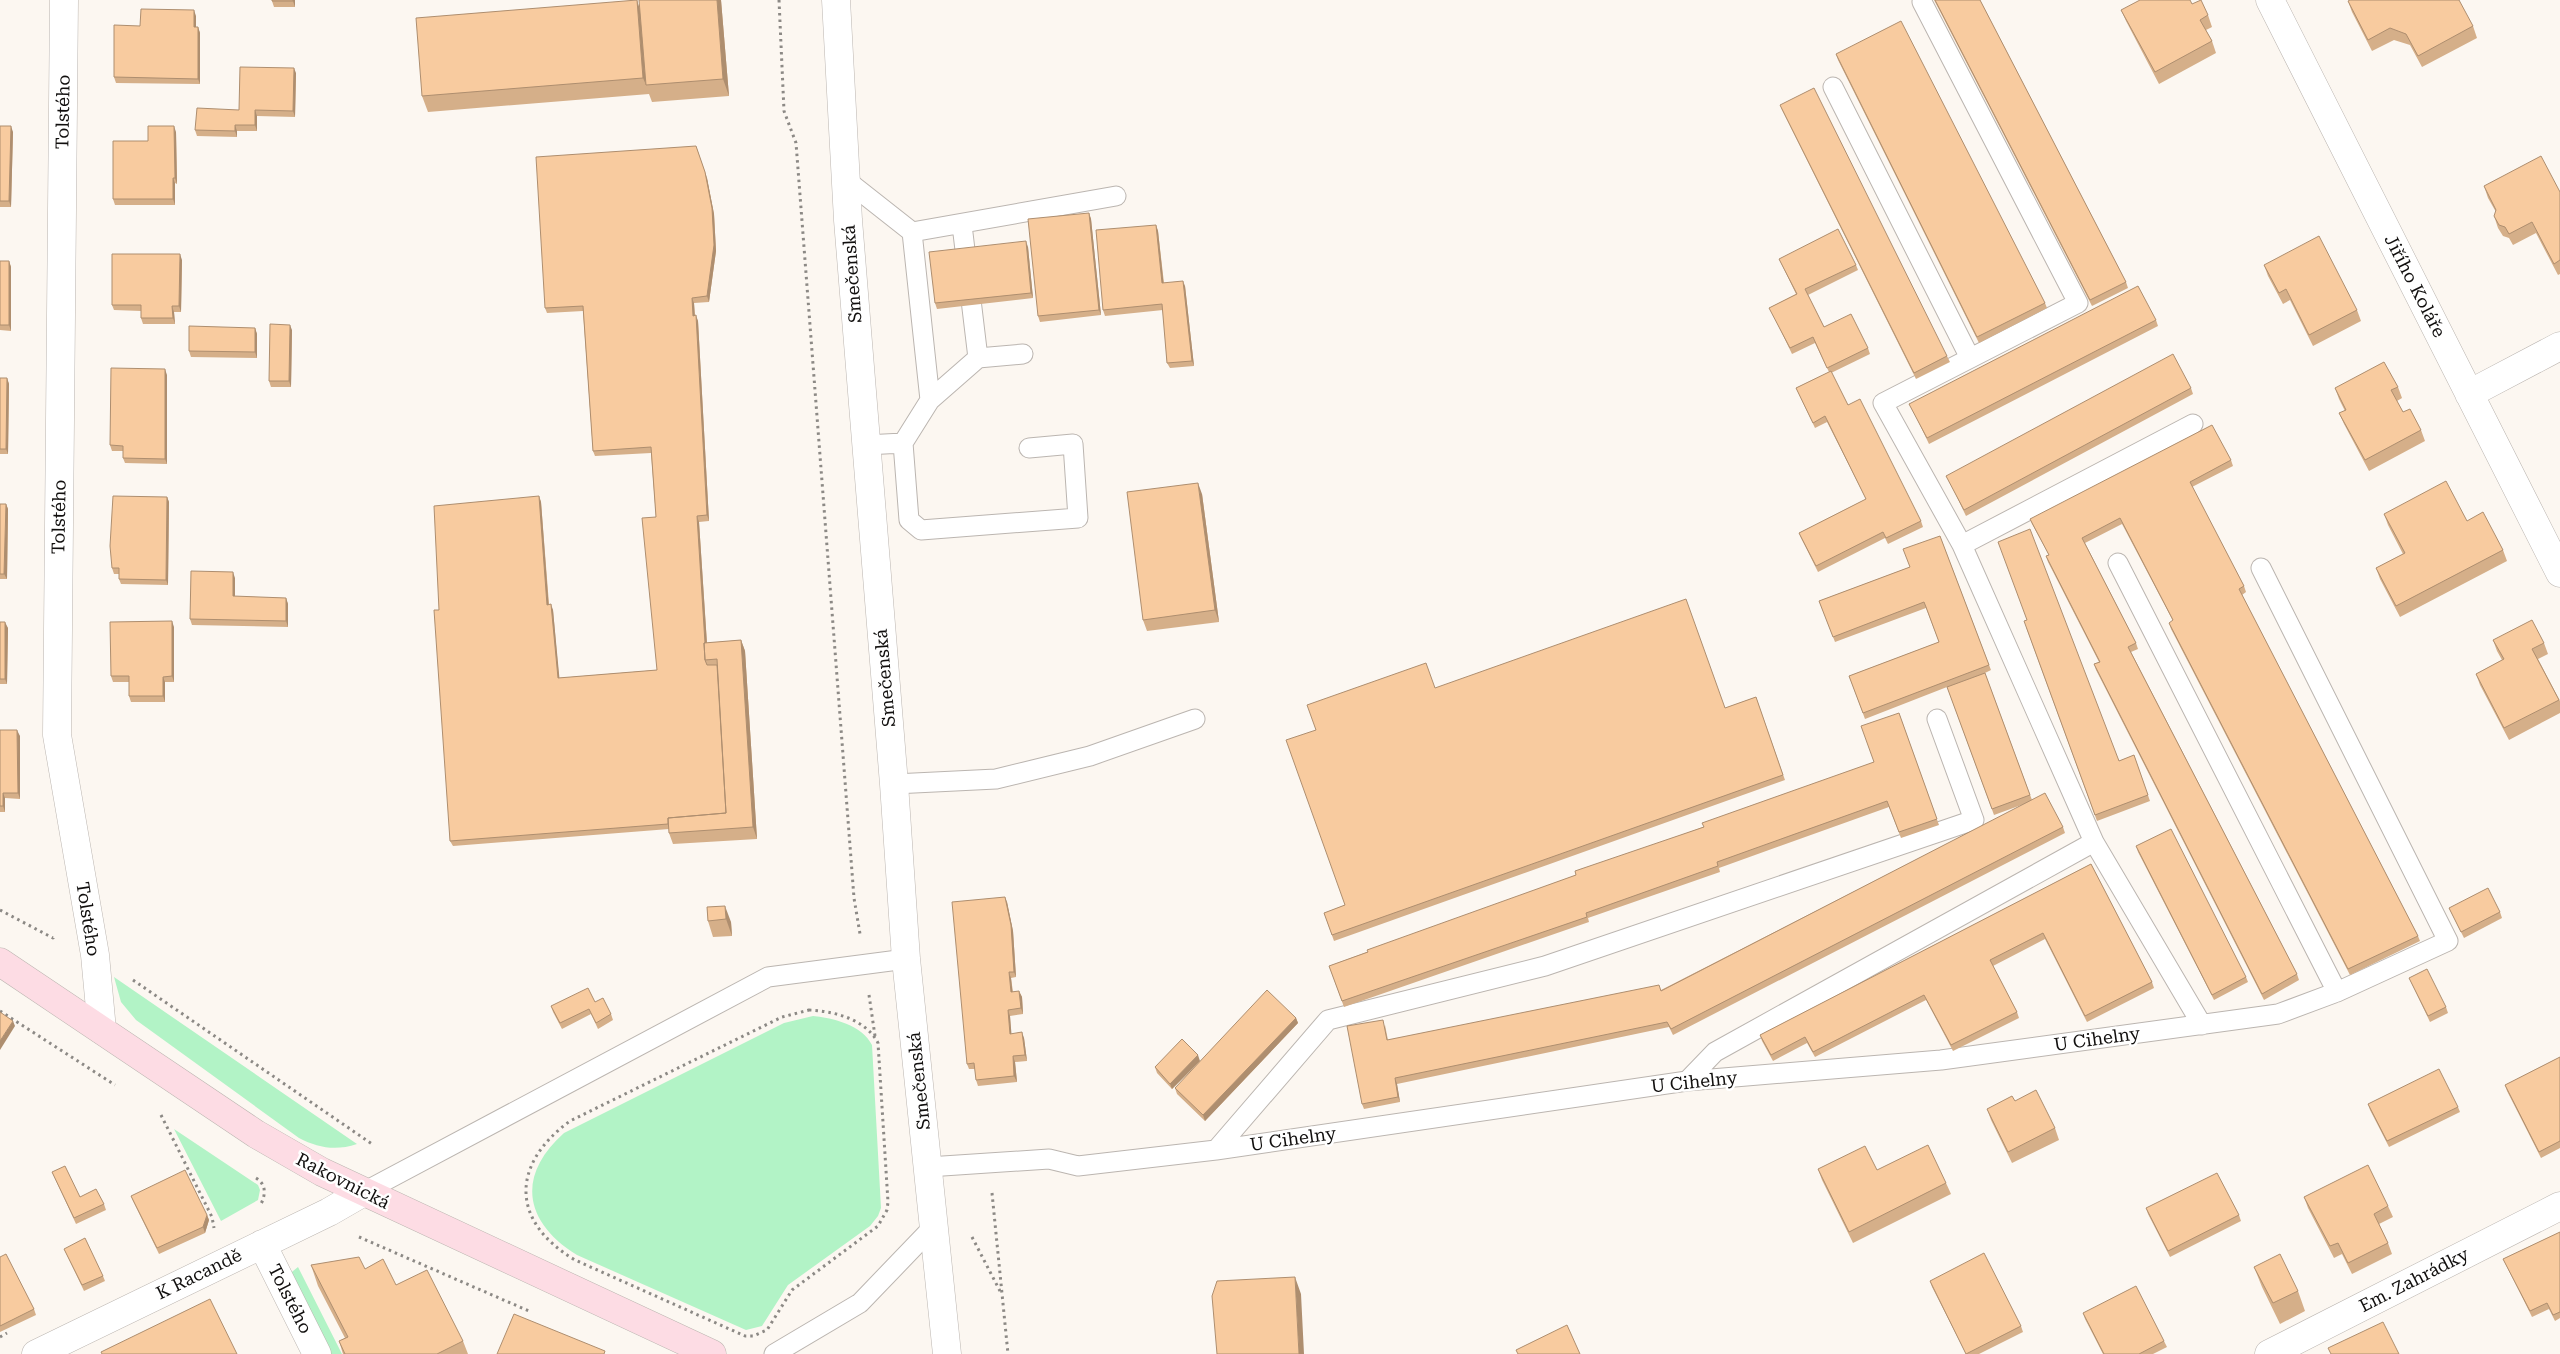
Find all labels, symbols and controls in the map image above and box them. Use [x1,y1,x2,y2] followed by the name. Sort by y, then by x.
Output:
[51,74,74,150] street label: Tolstého
[838,224,865,324] street label: Smečenská
[2381,231,2450,341] street label: Jiřího Koláře
[47,479,70,555] street label: Tolstého
[870,628,899,728] street label: Smečenská
[72,880,105,958] street label: Tolstého
[2052,1022,2142,1055] street label: U Cihelny
[903,1031,934,1131] street label: Smečenská
[1650,1066,1739,1096] street label: U Cihelny
[1248,1122,1338,1155] street label: U Cihelny
[293,1148,394,1213] street label: Rakovnická
[2355,1243,2472,1316] street label: Em. Zahrádky
[153,1244,245,1303] street label: K Racandě
[264,1261,317,1337] street label: Tolstého

